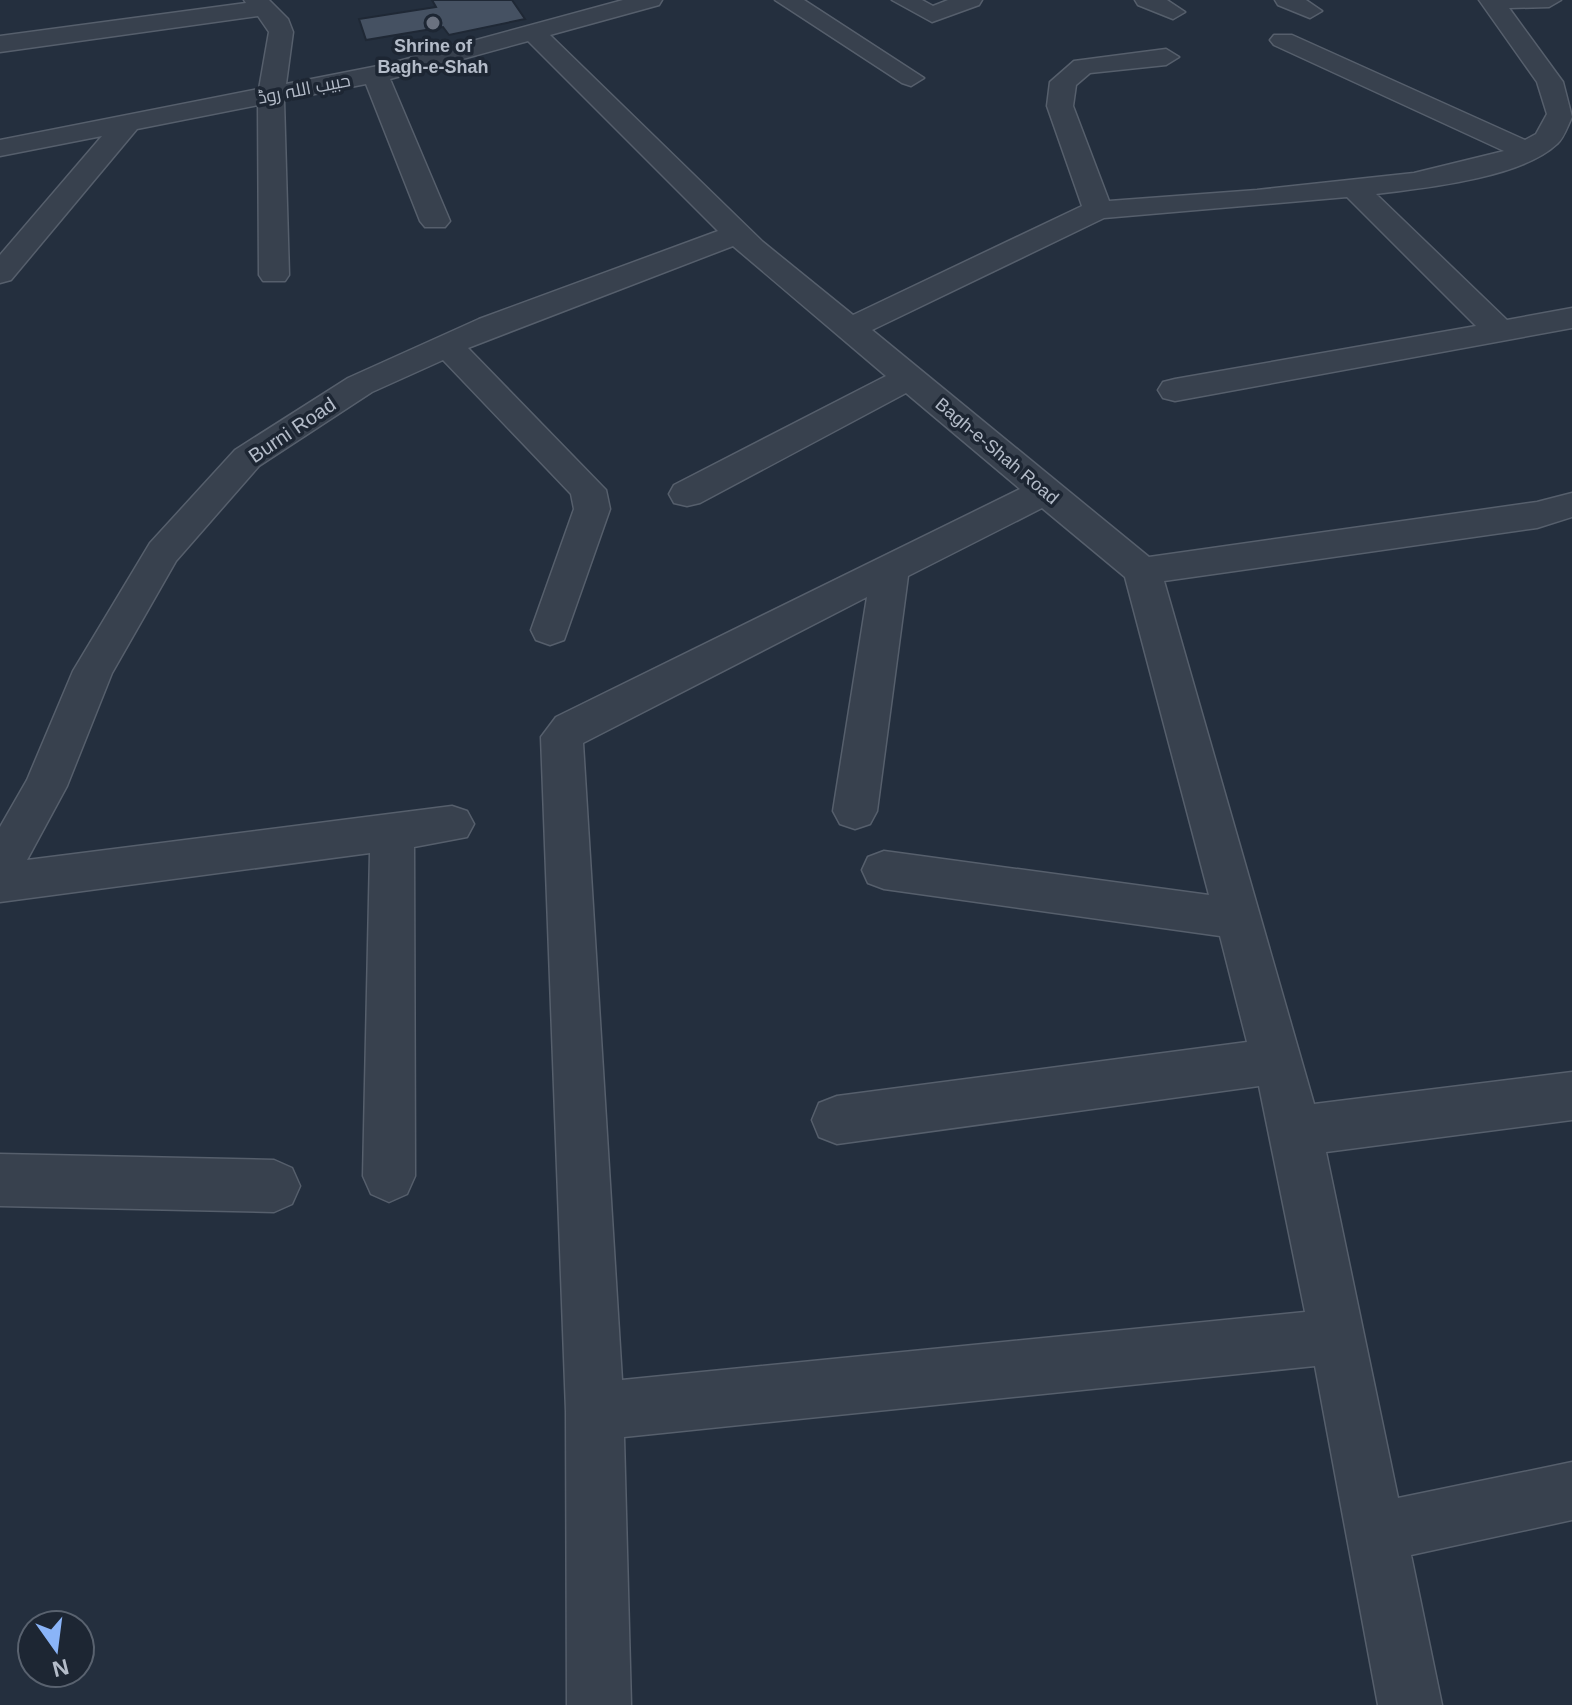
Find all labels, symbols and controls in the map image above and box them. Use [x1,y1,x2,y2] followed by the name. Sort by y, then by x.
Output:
[424,14,442,32] marker: Shrine of Bagh-e-Shah
[377,36,489,77] place label: Shrine of Bagh-e-Shah
[256,70,352,109] street label: حبیب اللہ روڈ
[244,393,340,467] street label: Burni Road
[932,394,1062,508] street label: Bagh-e-Shah Road
[16,1609,96,1689] north arrow
[50,1654,71,1682] text: N

